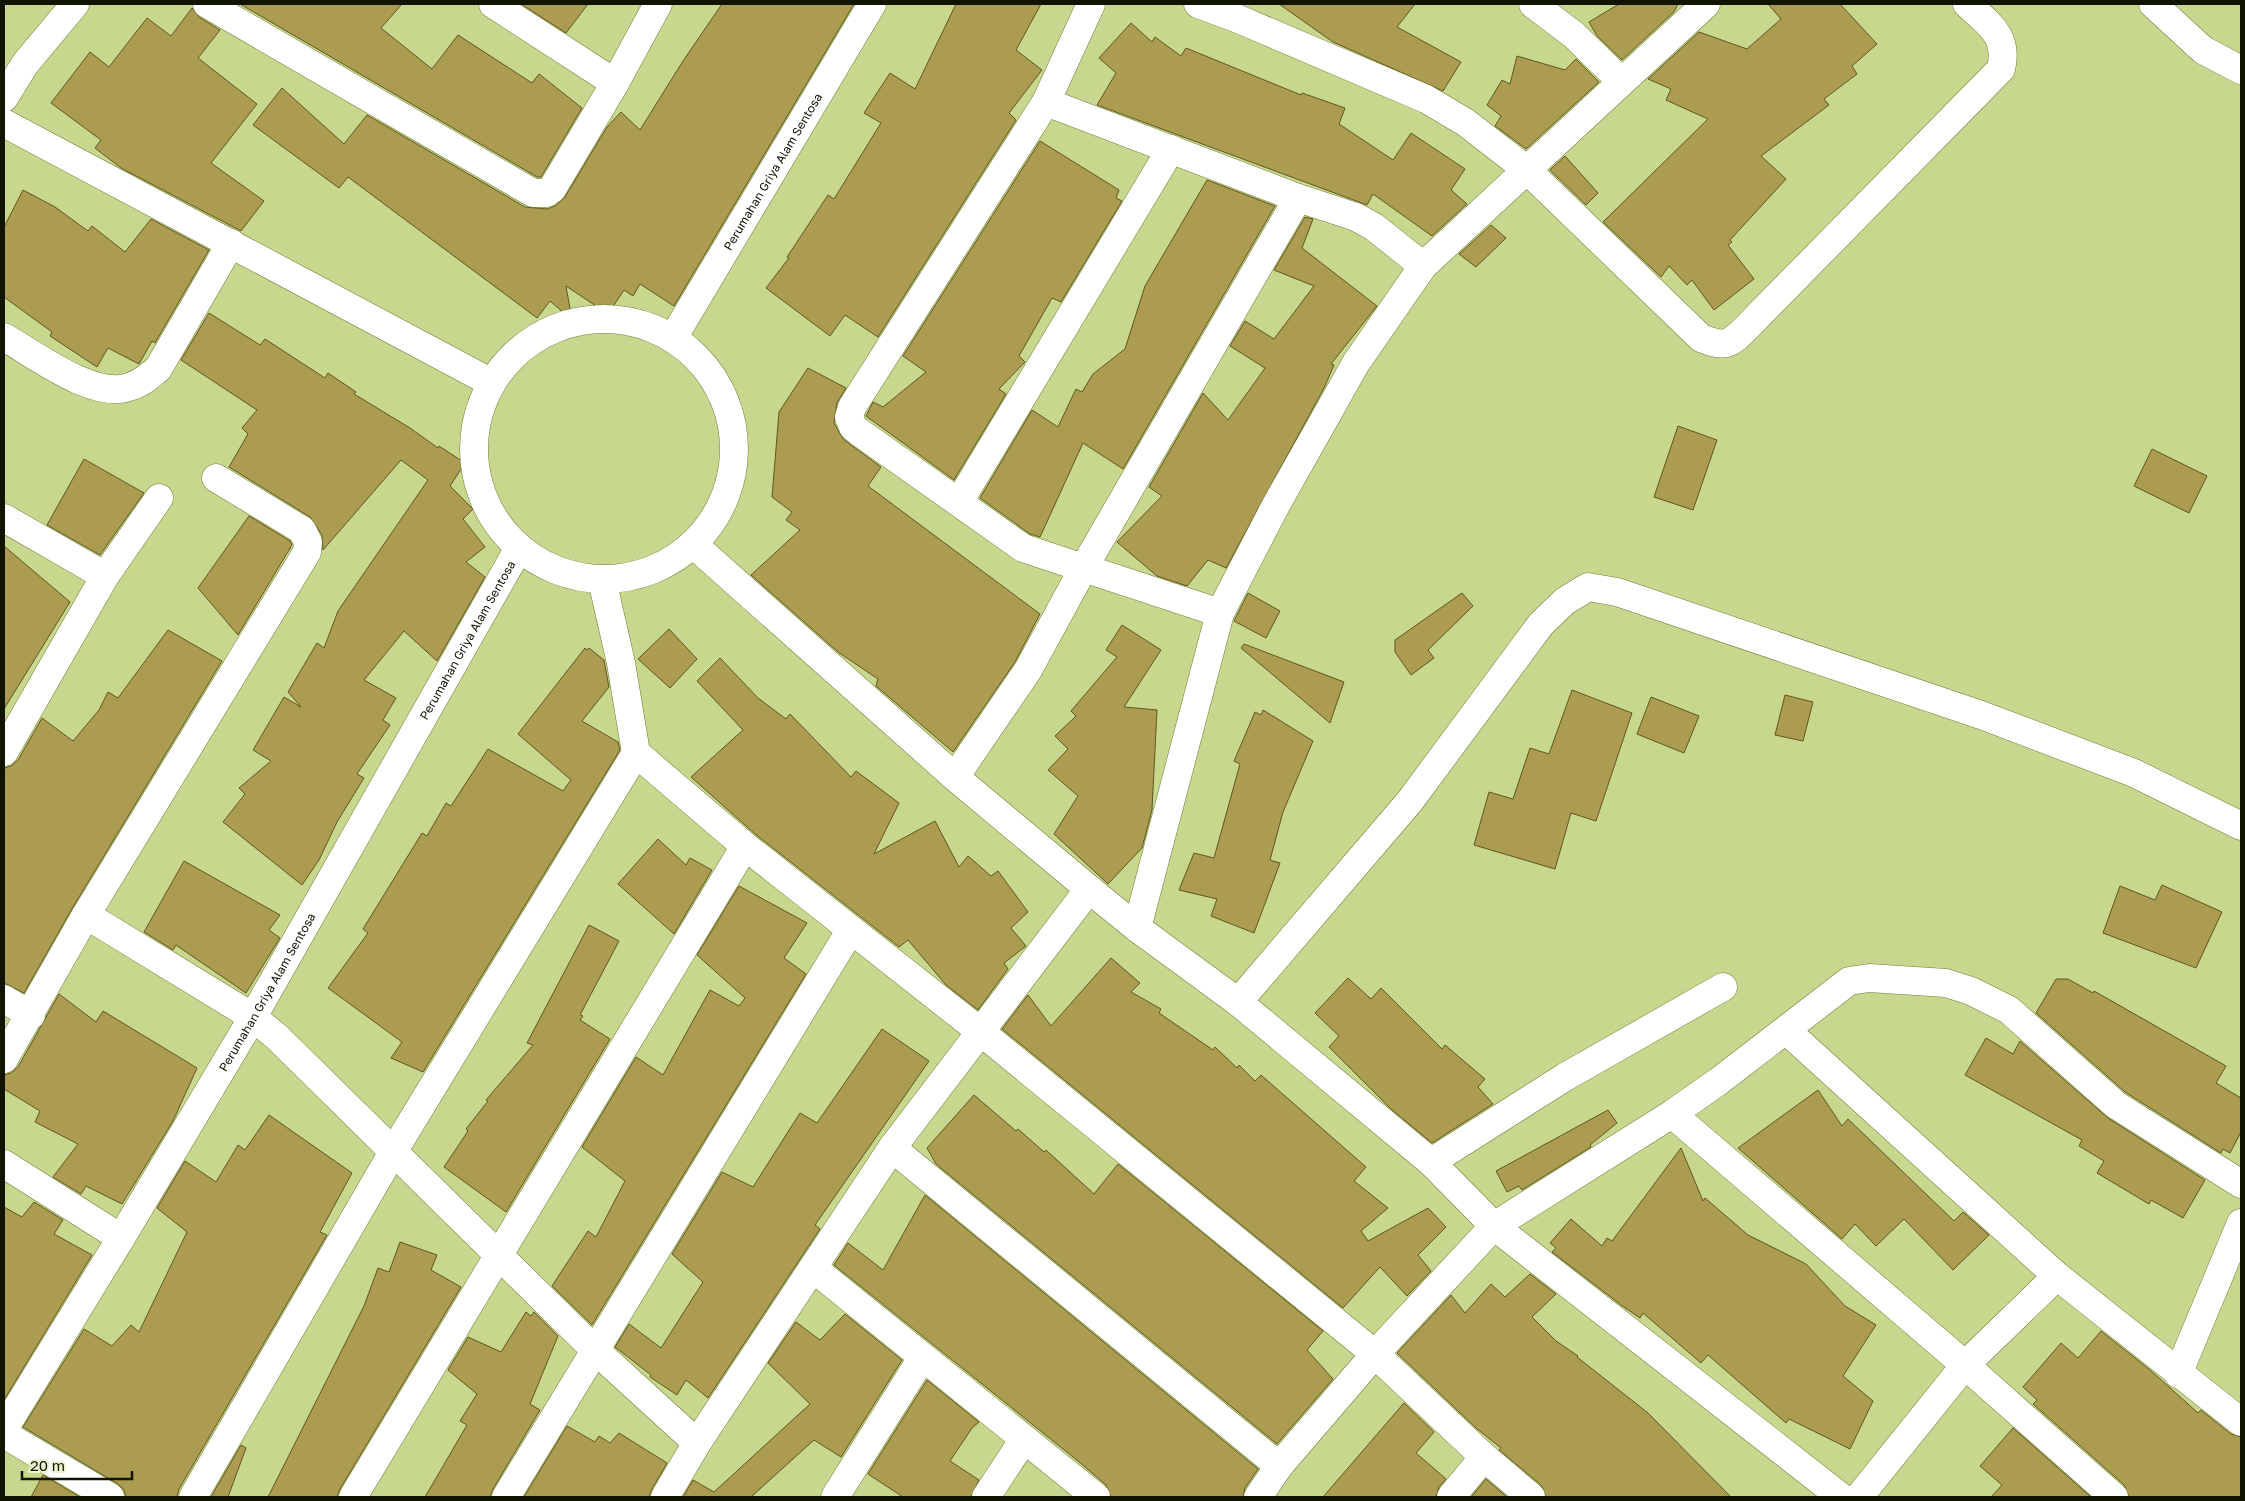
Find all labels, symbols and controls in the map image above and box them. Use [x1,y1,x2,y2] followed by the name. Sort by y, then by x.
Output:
[720,90,825,253] street label: Perumahan Griya Alam Sentosa
[416,558,518,722] street label: Perumahan Griya Alam Sentosa
[215,910,318,1074] street label: Perumahan Griya Alam Sentosa
[22,1448,132,1480] scale bar
[30,1456,65,1474] text: 20 m

